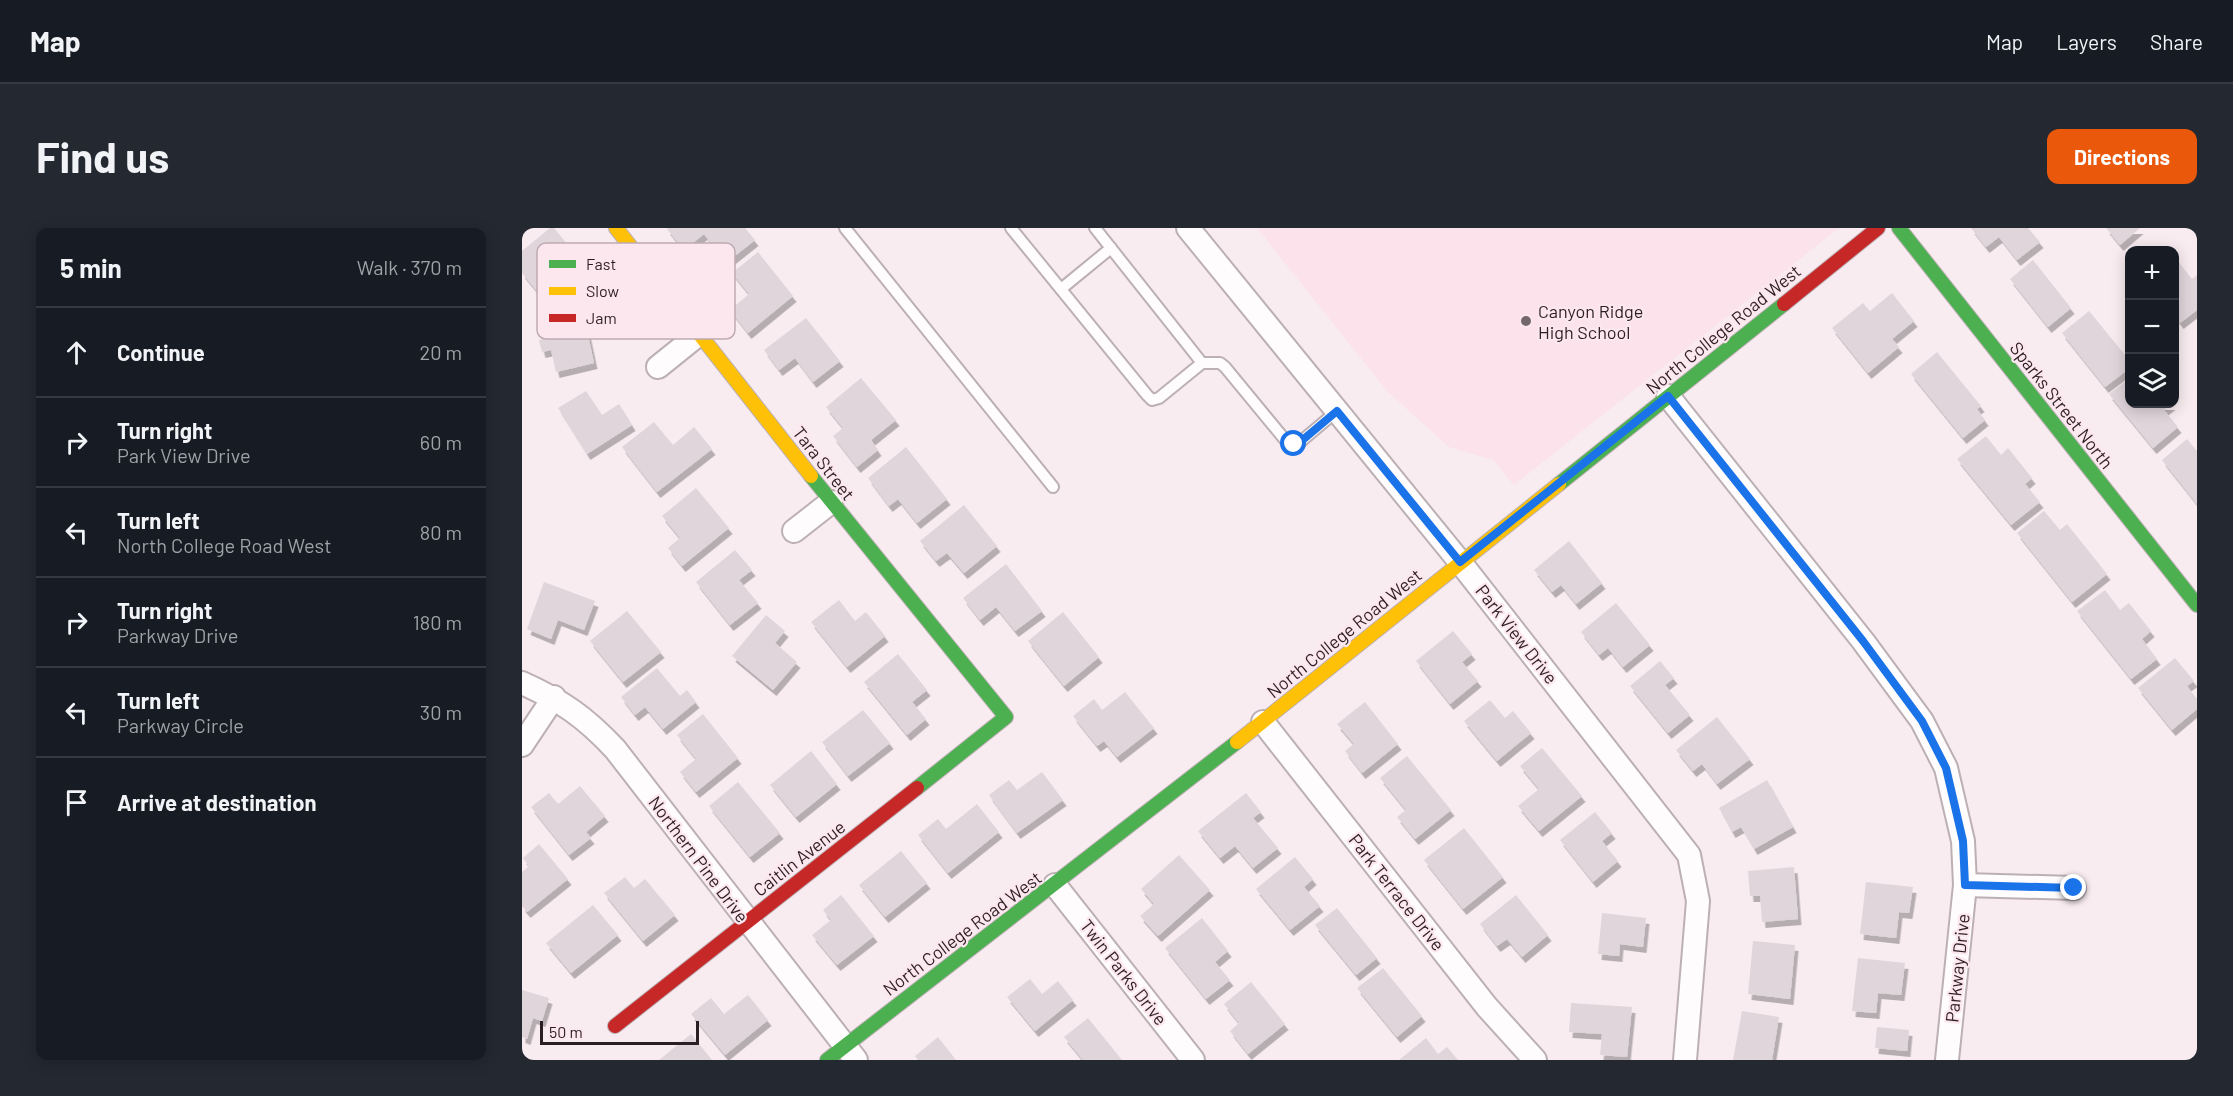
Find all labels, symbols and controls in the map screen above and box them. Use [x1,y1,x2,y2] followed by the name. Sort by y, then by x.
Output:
[30,24,81,58] text: Map
[1986,29,2023,54] text: Map
[2056,29,2117,54] text: Layers
[2150,29,2203,54] text: Share
[2047,129,2197,184] button: Directions
[36,131,169,181] text: Find us
[537,243,735,339] legend
[2125,246,2179,408] map controls
[2125,246,2179,300] button: +
[60,252,122,283] text: 5 min
[586,254,616,273] text: Fast
[357,255,462,279] text: Walk · 370 m
[1641,260,1805,398] street label: North College Road West
[586,281,619,300] text: Slow
[1538,300,1643,343] place label: Canyon Ridge High School
[2125,300,2179,354] button: −
[586,308,617,327] text: Jam
[1519,314,1533,328] marker: Canyon Ridge High School
[60,336,93,369] icon: ahead
[2006,337,2118,473] street label: Sparks Street North
[117,339,205,365] text: Continue
[419,340,462,364] text: 20 m
[2125,354,2179,408] button: layers
[117,417,212,443] text: Turn right
[788,422,860,504] street label: Tara Street
[60,426,93,459] icon: right
[420,430,462,454] text: 60 m
[1280,430,1306,456] route start
[117,443,251,467] text: Park View Drive
[117,507,200,533] text: Turn left
[60,516,93,549] icon: left
[420,520,462,544] text: 80 m
[117,533,331,557] text: North College Road West
[1262,564,1426,702] street label: North College Road West
[1471,580,1563,688] street label: Park View Drive
[117,597,212,623] text: Turn right
[60,606,93,639] icon: right
[413,610,462,634] text: 180 m
[117,623,238,647] text: Parkway Drive
[117,687,200,713] text: Turn left
[60,696,93,729] icon: left
[420,700,462,724] text: 30 m
[117,713,244,737] text: Parkway Circle
[60,786,93,819] icon: arrive
[117,789,316,815] text: Arrive at destination
[644,791,754,927] street label: Northern Pine Drive
[749,815,849,901] street label: Caitlin Avenue
[1344,829,1450,955] street label: Park Terrace Drive
[878,866,1046,1000] street label: North College Road West
[2060,874,2086,900] route end
[1940,913,1974,1023] street label: Parkway Drive
[1076,915,1172,1029] street label: Twin Parks Drive
[540,1018,699,1046] scale bar
[549,1022,583,1041] text: 50 m

